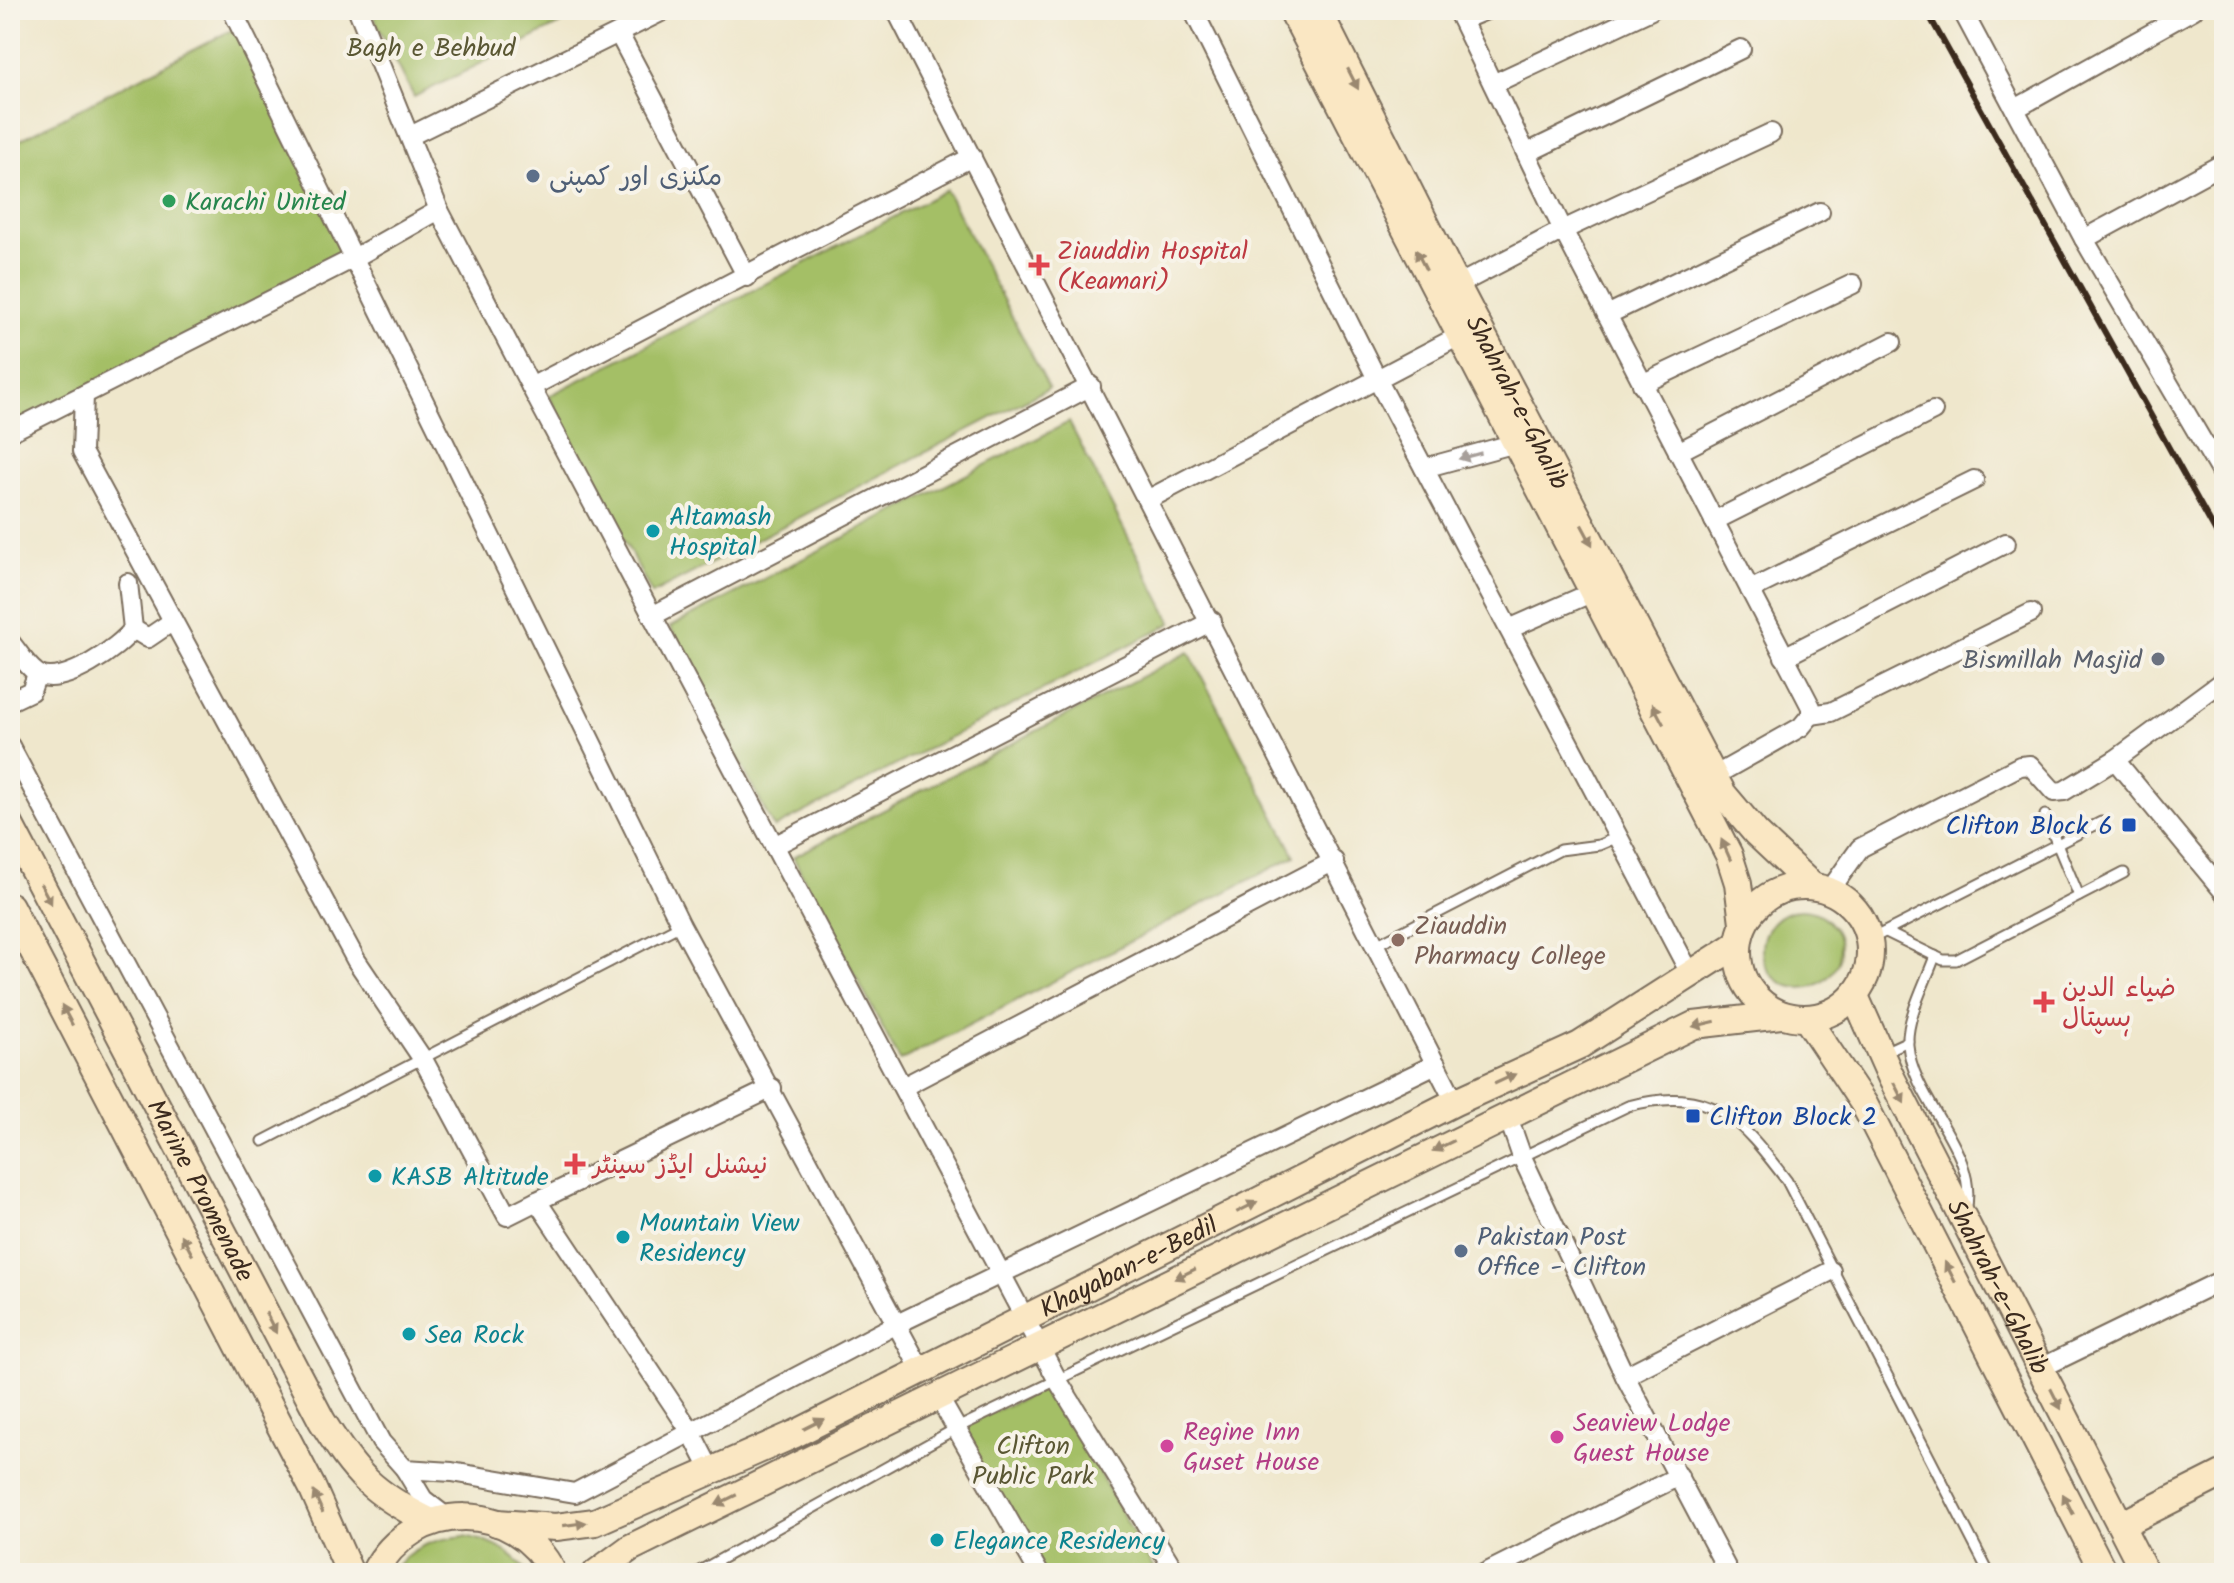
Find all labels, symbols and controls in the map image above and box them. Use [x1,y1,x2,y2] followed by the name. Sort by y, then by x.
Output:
[347,28,516,70] park label: Bagh e Behbud
[1346,68,1360,91] one-way arrow
[549,157,722,199] place label: مکنزی اور کمپنی
[524,167,542,185] marker: مکنزی اور کمپنی
[185,182,347,224] place label: Karachi United
[160,192,178,210] marker: Karachi United
[1057,231,1248,303] place label: Ziauddin Hospital (Keamari)
[1414,248,1428,271] one-way arrow
[1028,254,1050,276] marker: Ziauddin Hospital (Keamari)
[1453,308,1579,498] street label: Shahrah-e-Ghalib
[1458,450,1483,462] one-way arrow
[669,497,771,569] place label: Altamash Hospital
[644,522,662,540] marker: Altamash Hospital
[1581,523,1594,546] one-way arrow
[1962,640,2143,682] place label: Bismillah Masjid
[2149,650,2167,668] marker: Bismillah Masjid
[1651,703,1665,725] one-way arrow
[1946,806,2113,848] place label: Clifton Block 6
[2120,816,2138,834] marker: Clifton Block 6
[1720,839,1733,862] one-way arrow
[40,883,53,906] one-way arrow
[1414,906,1606,978] place label: Ziauddin Pharmacy College
[1389,931,1407,949] marker: Ziauddin Pharmacy College
[2062,968,2176,1040] place label: ضیاء الدین ہسپتال
[2033,991,2055,1013] marker: ضیاء الدین ہسپتال
[60,1003,73,1026] one-way arrow
[1691,1018,1716,1030] one-way arrow
[1493,1072,1517,1086] one-way arrow
[1892,1081,1905,1104] one-way arrow
[134,1092,265,1290] street label: Marine Promenade
[1709,1097,1877,1139] place label: Clifton Block 2
[1684,1107,1702,1125] marker: Clifton Block 2
[1432,1139,1455,1153] one-way arrow
[591,1145,768,1187] place label: نیشنل ایڈز سینٹر
[564,1153,586,1175] marker: نیشنل ایڈز سینٹر
[391,1157,549,1199] place label: KASB Altitude
[366,1167,384,1185] marker: KASB Altitude
[1934,1192,2059,1383] street label: Shahrah-e-Ghalib
[1235,1200,1258,1214] one-way arrow
[639,1203,800,1275] place label: Mountain View Residency
[1033,1206,1226,1331] street label: Khayaban-e-Bedil
[1477,1217,1646,1289] place label: Pakistan Post Office - Clifton
[614,1228,632,1246] marker: Mountain View Residency
[180,1234,193,1257] one-way arrow
[1452,1242,1470,1260] marker: Pakistan Post Office - Clifton
[1943,1261,1957,1283] one-way arrow
[1174,1267,1197,1280] one-way arrow
[264,1312,278,1334] one-way arrow
[425,1315,525,1357] place label: Sea Rock
[400,1325,418,1343] marker: Sea Rock
[2050,1387,2063,1410] one-way arrow
[1573,1403,1731,1475] place label: Seaview Lodge Guest House
[1183,1412,1319,1484] place label: Regine Inn Guset House
[803,1417,826,1431] one-way arrow
[972,1426,1095,1498] park label: Clifton Public Park
[1548,1428,1566,1446] marker: Seaview Lodge Guest House
[1158,1437,1176,1455] marker: Regine Inn Guset House
[312,1490,325,1513] one-way arrow
[2061,1492,2075,1515] one-way arrow
[715,1494,738,1507] one-way arrow
[563,1517,588,1530] one-way arrow
[953,1521,1166,1563] place label: Elegance Residency
[928,1531,946,1549] marker: Elegance Residency

